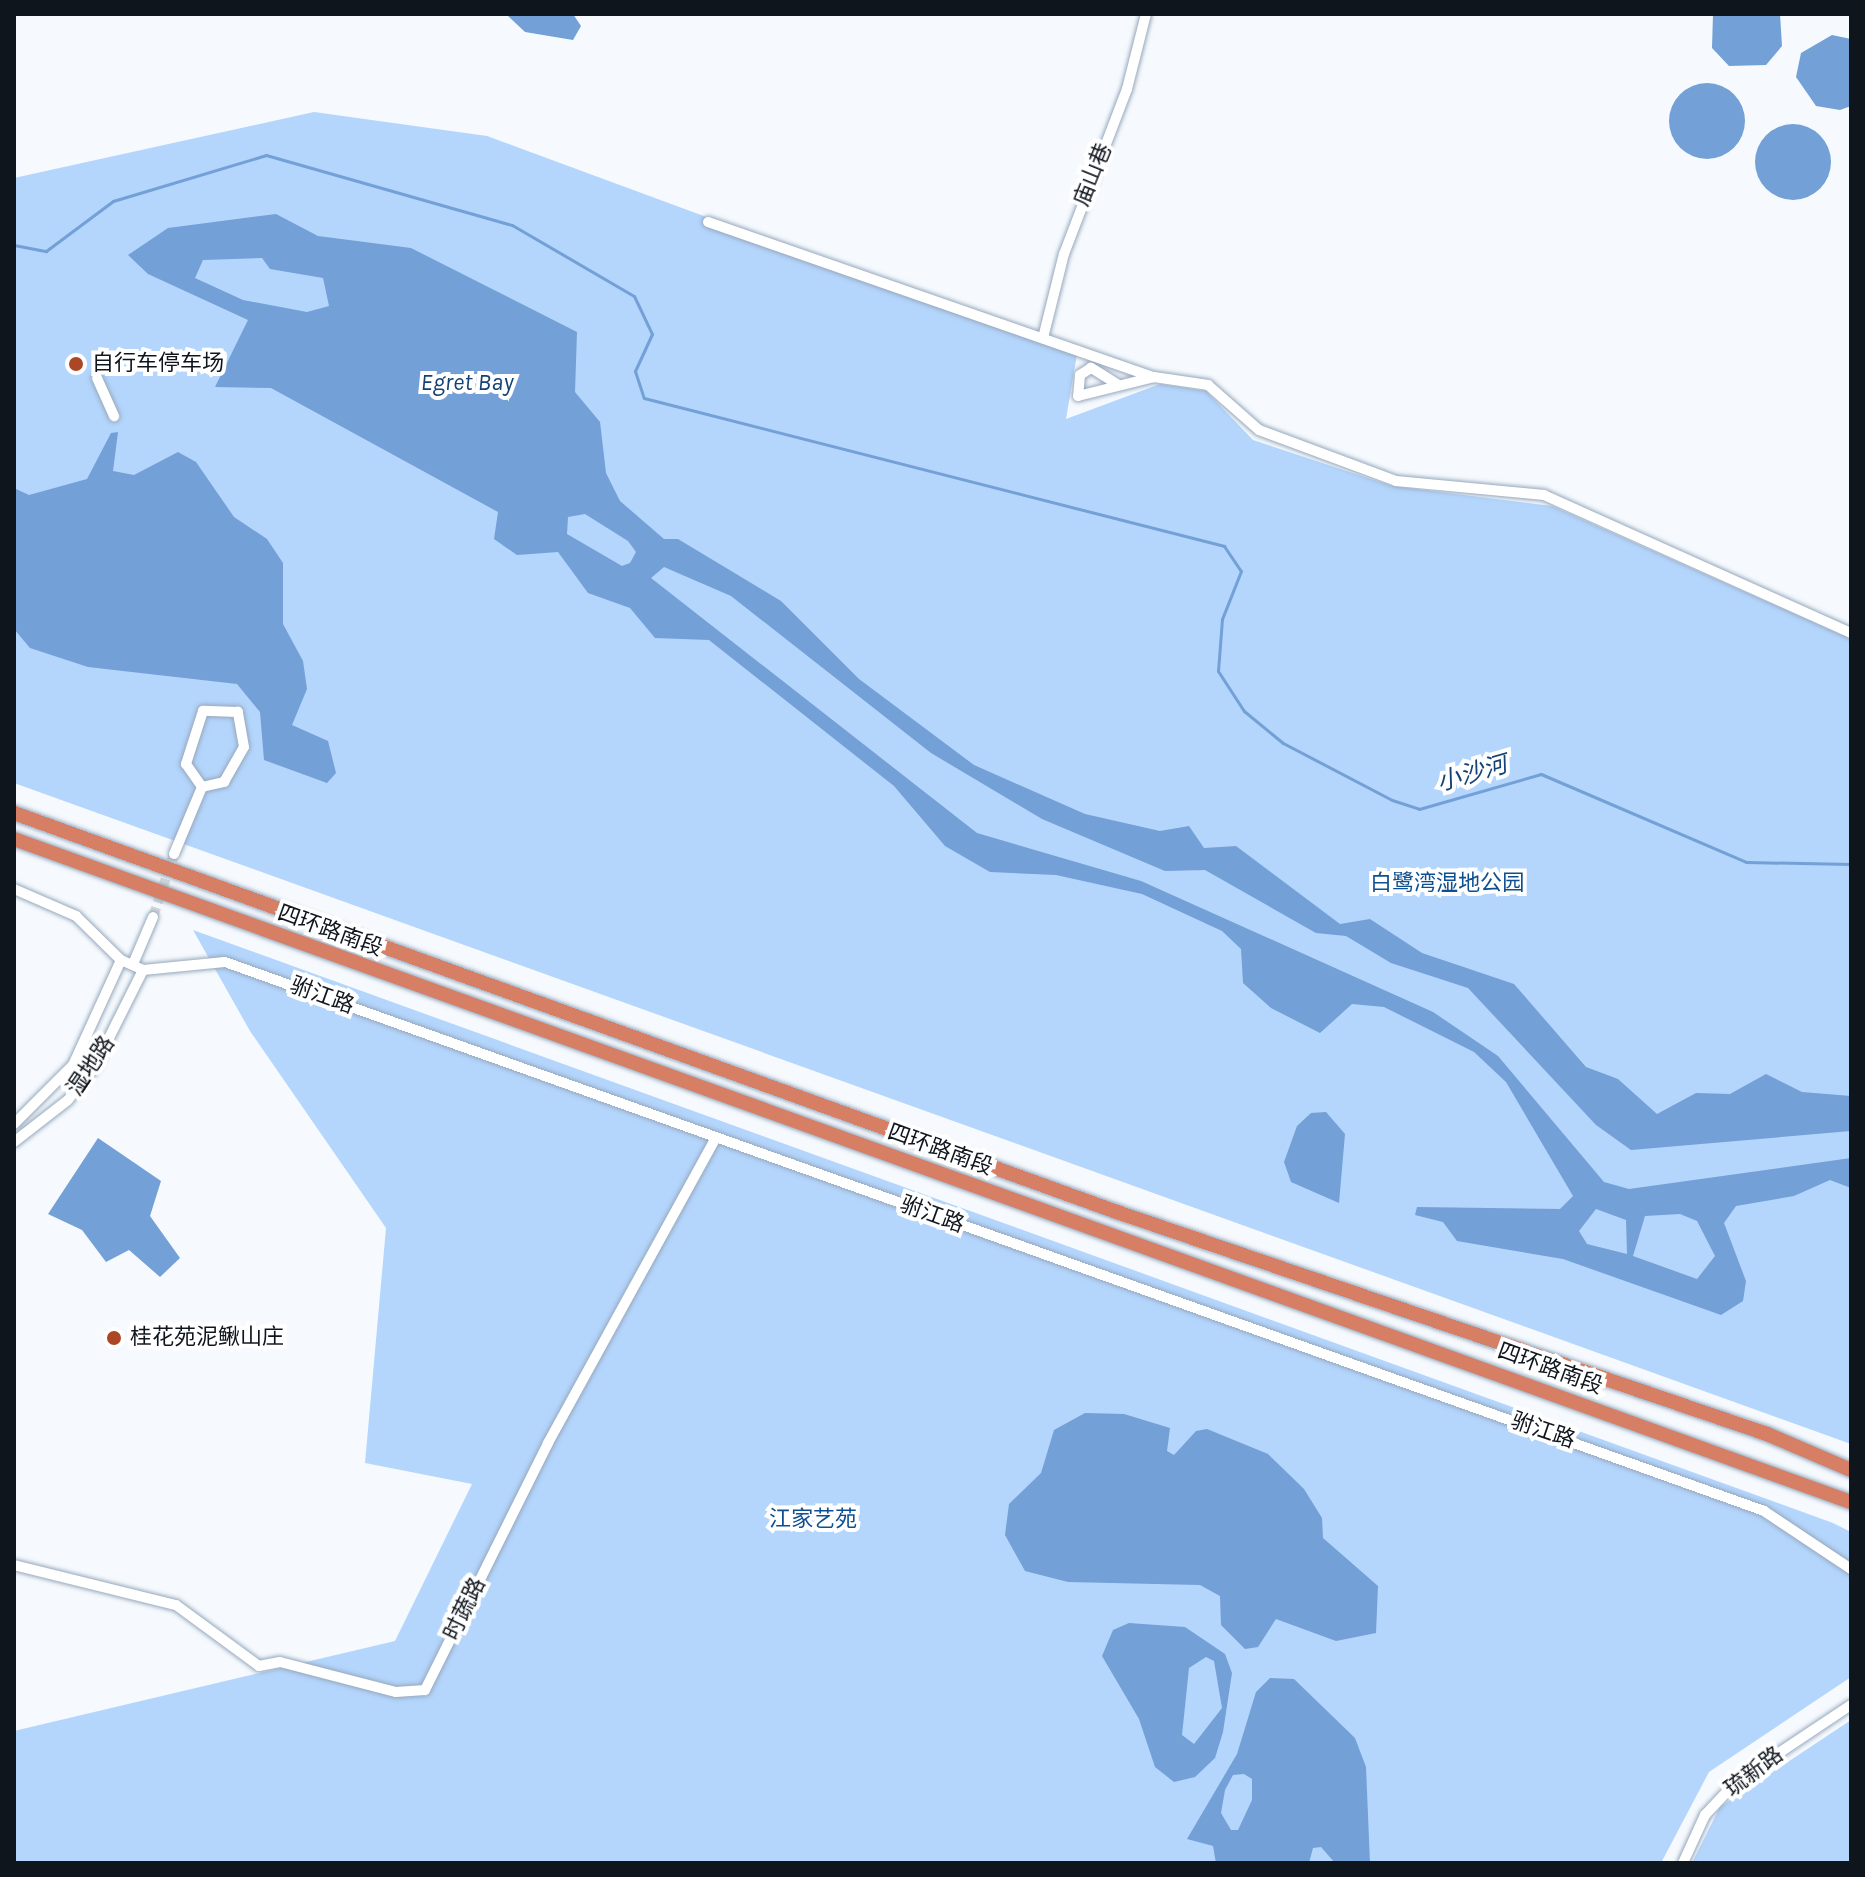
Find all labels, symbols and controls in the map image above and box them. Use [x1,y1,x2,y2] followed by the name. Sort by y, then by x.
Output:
[1068,139,1118,211] street label: 庙山巷
[92,351,224,377] place label: 自行车停车场
[67,355,85,373] marker: 自行车停车场
[421,369,513,397] water label: Egret Bay
[1433,750,1511,798] water label: 小沙河
[1370,871,1524,897] park label: 白鹭湾湿地公园
[274,900,386,962] street label: 四环路南段
[286,972,358,1020] street label: 驸江路
[62,1031,120,1101] street label: 湿地路
[884,1119,996,1181] street label: 四环路南段
[896,1191,968,1239] street label: 驸江路
[130,1325,284,1351] place label: 桂花苑泥鳅山庄
[105,1329,123,1347] marker: 桂花苑泥鳅山庄
[1494,1338,1606,1400] street label: 四环路南段
[1508,1408,1578,1454] street label: 驸江路
[769,1507,857,1533] park label: 江家艺苑
[439,1574,491,1644] street label: 时蔬路
[1720,1742,1788,1802] street label: 琉新路

